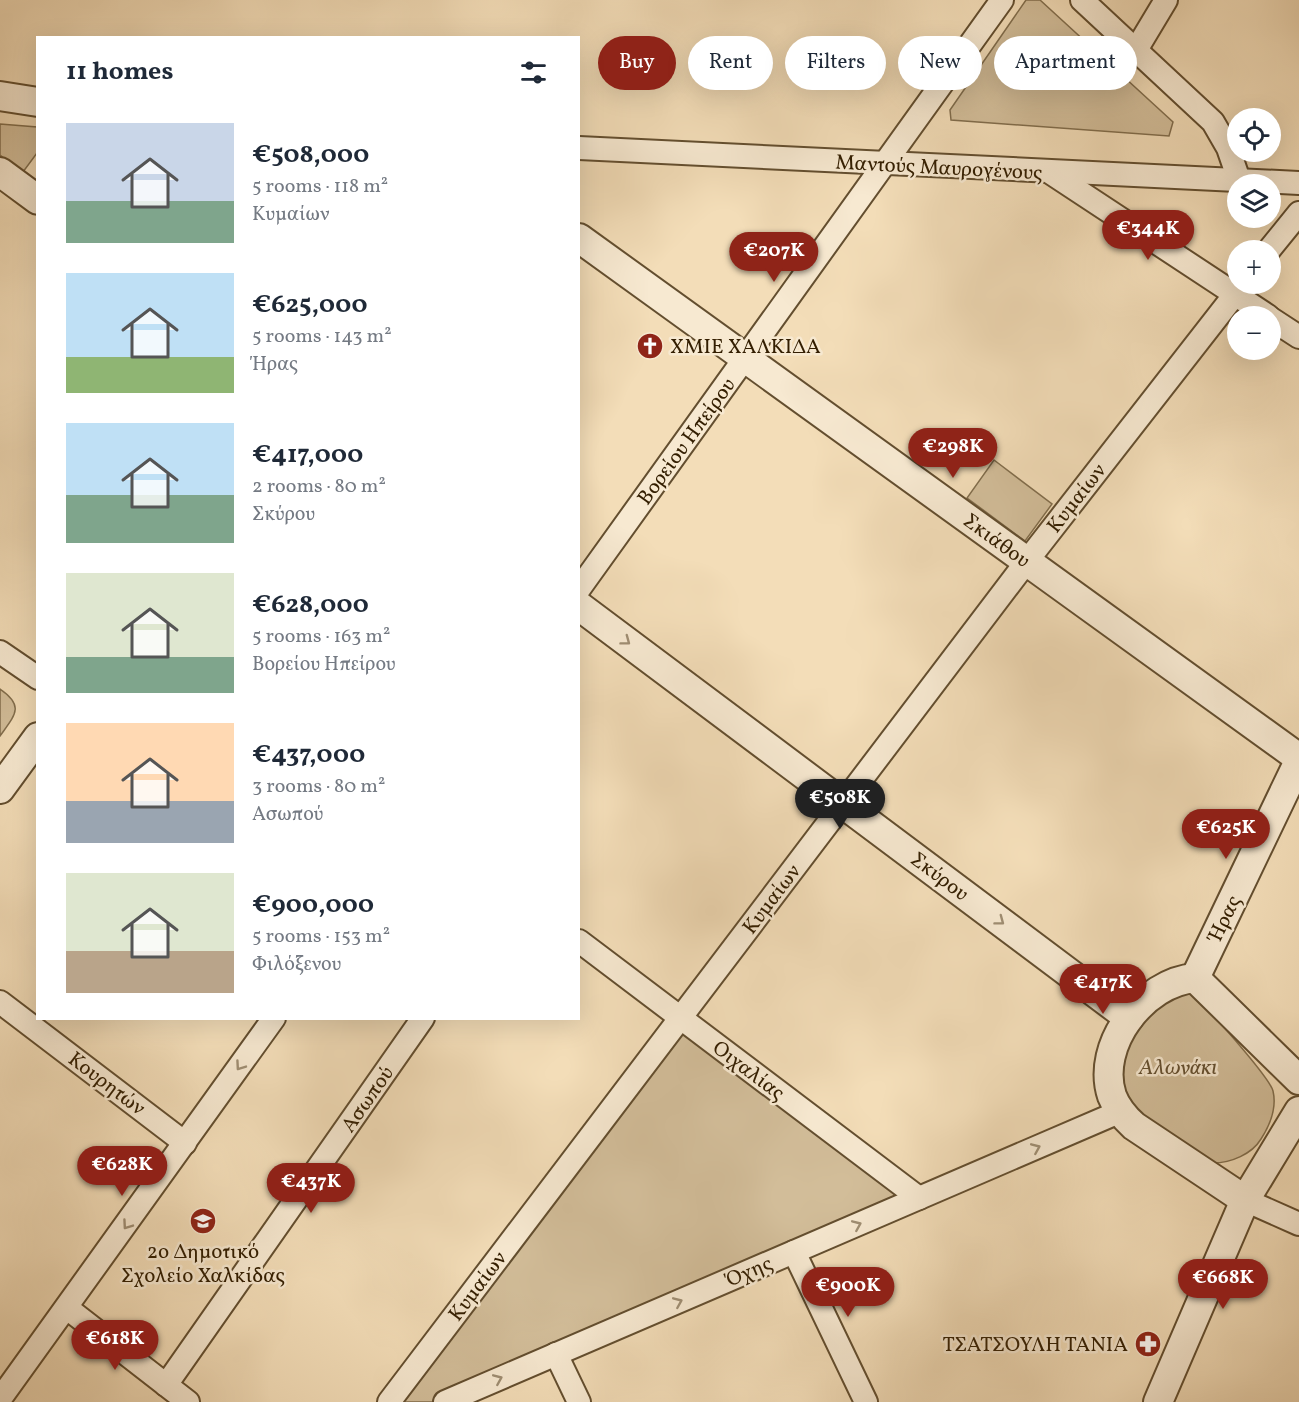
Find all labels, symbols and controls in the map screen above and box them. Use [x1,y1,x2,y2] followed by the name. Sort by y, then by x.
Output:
[598,36,676,90] chip: Buy
[688,36,773,90] chip: Rent
[785,36,886,90] chip: Filters
[898,36,982,90] chip: New
[994,36,1137,90] chip: Apartment
[66,54,173,90] text: 11 homes
[517,56,550,89] icon: filters
[1227,108,1281,360] map controls
[1227,108,1281,162] button: locate
[252,137,369,173] text: €508,000
[114,147,186,219] icon: home
[835,149,1043,188] street label: Μαντούς Μαυρογένους
[252,173,388,201] text: 5 rooms · 118 m²
[1227,174,1281,228] button: layers
[252,201,329,229] text: Κυμαίων
[1106,210,1190,261] pin: €344K
[1116,215,1180,243] text: €344K
[732,232,816,283] pin: €207K
[743,237,805,265] text: €207K
[1227,240,1281,294] button: +
[252,287,368,323] text: €625,000
[114,297,186,369] icon: home
[1227,306,1281,360] button: −
[252,323,392,351] text: 5 rooms · 143 m²
[635,331,665,361] church icon: ΧΜΙΕ ΧΑΛΚΙΔΑ
[670,333,821,362] place label: ΧΜΙΕ ΧΑΛΚΙΔΑ
[252,351,298,379] text: Ήρας
[631,372,743,511] street label: Βορείου Ηπείρου
[911,428,995,479] pin: €298K
[922,433,984,461] text: €298K
[252,437,363,473] text: €417,000
[114,447,186,519] icon: home
[1041,458,1114,540] street label: Κυμαίων
[252,473,386,501] text: 2 rooms · 80 m²
[252,501,315,529] text: Σκύρου
[957,507,1036,575] street label: Σκιάθου
[252,587,369,623] text: €628,000
[114,597,186,669] icon: home
[252,623,390,651] text: 5 rooms · 163 m²
[619,634,630,645] one-way arrow
[252,651,396,679] text: Βορείου Ηπείρου
[252,737,365,773] text: €437,000
[114,747,186,819] icon: home
[252,773,385,801] text: 3 rooms · 80 m²
[798,779,882,830] pin: €508K
[809,784,871,812] text: €508K
[252,801,323,829] text: Ασωπού
[1184,809,1268,860] pin: €625K
[1196,814,1256,842] text: €625K
[904,846,974,909] street label: Σκύρου
[736,859,808,941] street label: Κυμαίων
[252,887,374,923] text: €900,000
[1201,891,1249,948] street label: Ήρας
[114,897,186,969] icon: home
[994,914,1005,925] one-way arrow
[252,923,390,951] text: 5 rooms · 153 m²
[252,951,341,979] text: Φιλόξενου
[1061,964,1145,1015] pin: €417K
[1074,969,1132,997] text: €417K
[706,1034,790,1108] street label: Οιχαλίας
[61,1046,151,1123] street label: Κουρητών
[1138,1054,1217,1083] park label: Αλωνάκι
[236,1060,247,1071] one-way arrow
[335,1061,402,1139] street label: Ασωπού
[1029,1143,1040,1155] one-way arrow
[80,1146,164,1197] pin: €628K
[91,1151,153,1179] text: €628K
[269,1163,353,1214] pin: €437K
[281,1168,341,1196] text: €437K
[188,1206,218,1236] school or university icon: 2ο Δημοτικό Σχολείο Χαλκίδας
[123,1219,134,1230] one-way arrow
[850,1220,861,1232] one-way arrow
[121,1238,285,1291] place label: 2ο Δημοτικό Σχολείο Χαλκίδας
[442,1246,514,1328] street label: Κυμαίων
[720,1250,777,1296] street label: Όχης
[1181,1259,1265,1310] pin: €668K
[1192,1264,1254,1292] text: €668K
[806,1267,890,1318] pin: €900K
[815,1272,881,1300] text: €900K
[671,1297,682,1309] one-way arrow
[73,1320,157,1371] pin: €618K
[85,1325,145,1353] text: €618K
[1133,1329,1163,1359] pharmacy icon: ΤΣΑΤΣΟΥΛΗ ΤΑΝΙΑ
[942,1331,1128,1360] place label: ΤΣΑΤΣΟΥΛΗ ΤΑΝΙΑ
[492,1374,503,1386] one-way arrow

